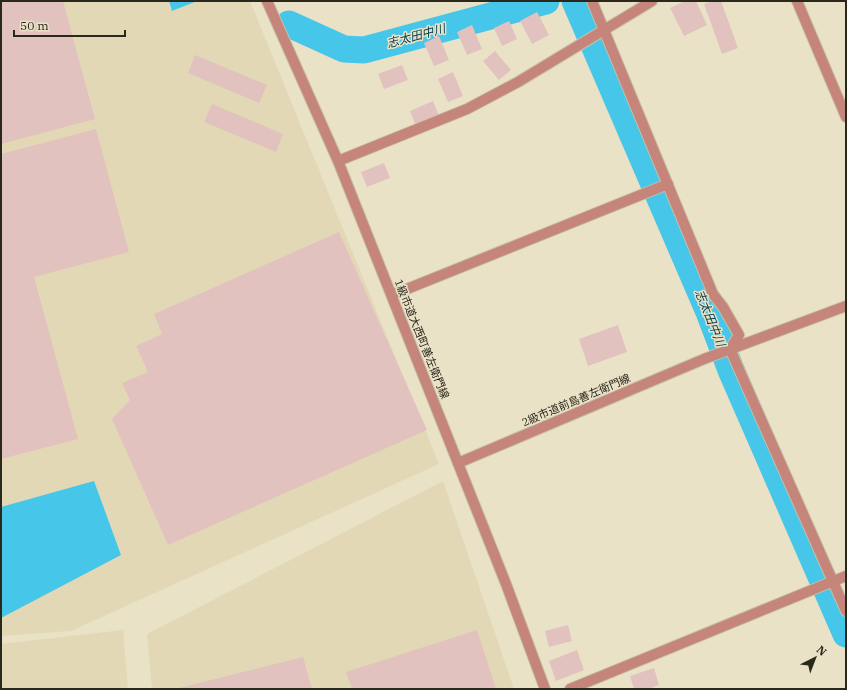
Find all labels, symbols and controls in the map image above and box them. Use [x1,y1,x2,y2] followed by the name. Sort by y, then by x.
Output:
[14,12,125,38] scale bar
[20,18,49,33] text: 50 m
[385,20,449,51] water label: 志太田中川
[392,277,452,401] street label: 1級市道大西町善左衛門線
[692,287,729,350] water label: 志太田中川
[520,371,632,429] street label: 2級市道前島善左衛門線
[795,638,835,678] north arrow
[814,642,830,659] text: N

